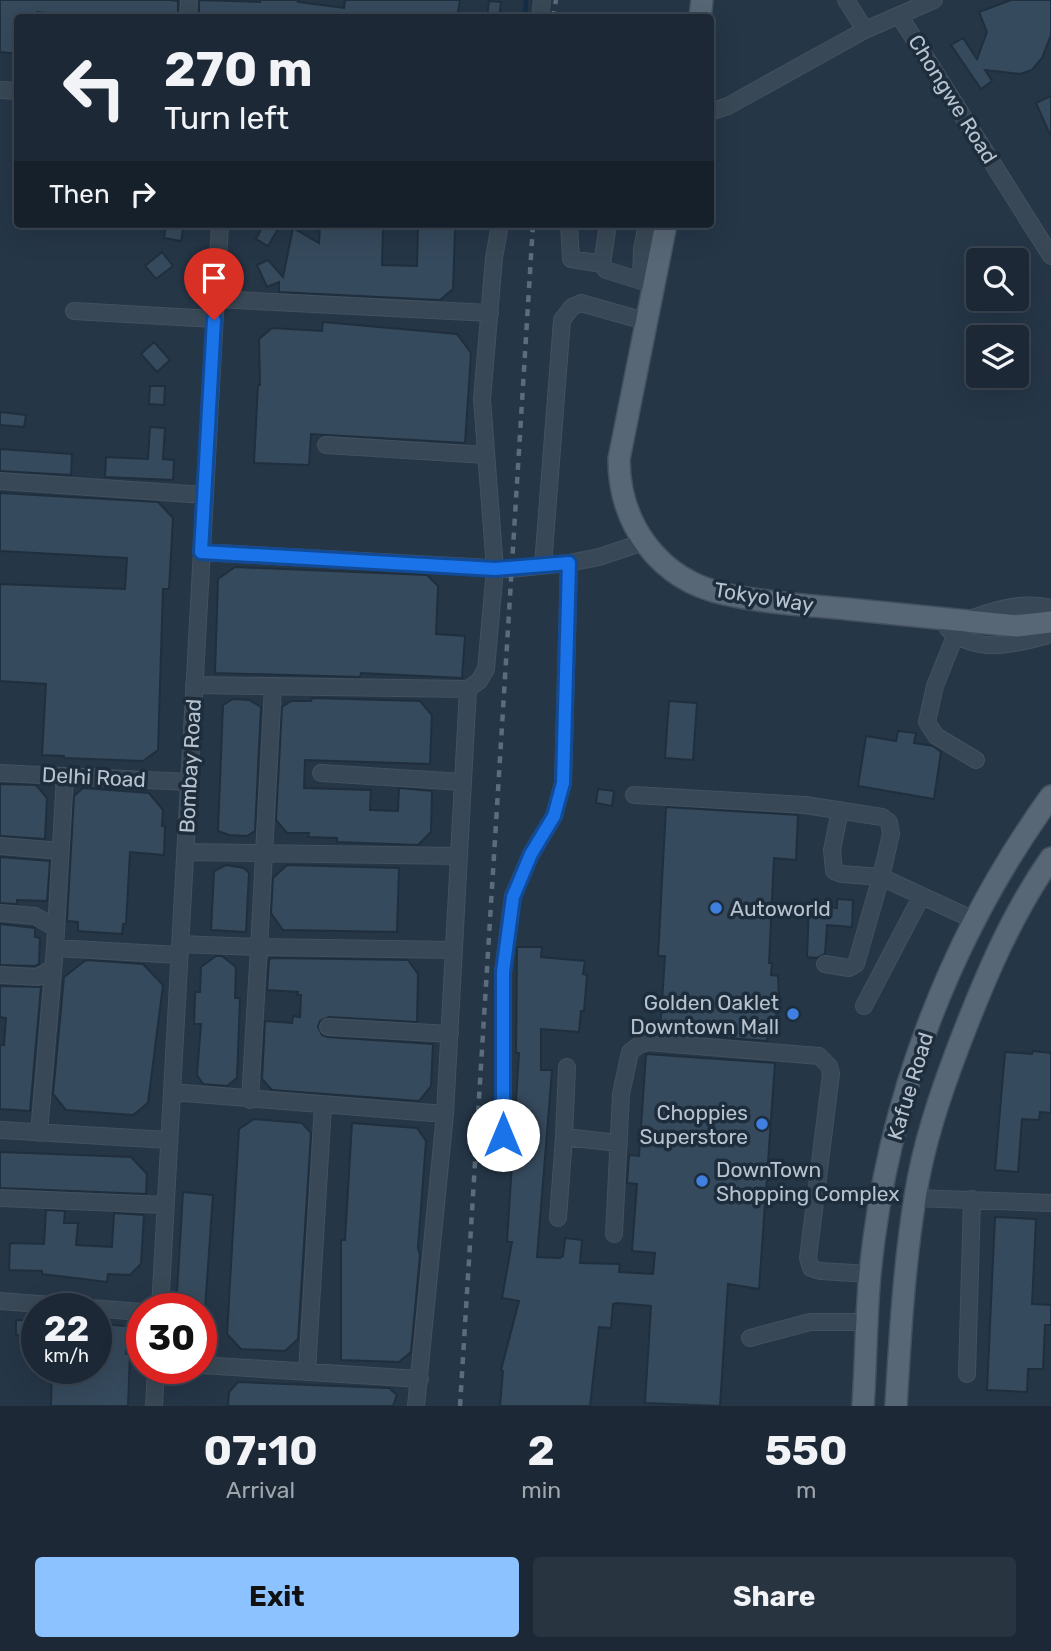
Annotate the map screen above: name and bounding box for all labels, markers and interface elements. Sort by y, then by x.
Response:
street label: Chongwe Road [903,30,1003,168]
text: 270 m [164,40,313,98]
icon: left [49,42,140,133]
text: Turn left [164,99,289,137]
icon: right [124,175,162,213]
text: Then [49,179,110,210]
pin [184,248,244,320]
map controls [966,248,1029,388]
button: search [966,248,1029,311]
icon: arrive [195,259,233,297]
button: layers [966,325,1029,388]
street label: Tokyo Way [712,577,816,617]
street label: Bombay Road [174,698,206,834]
street label: Delhi Road [41,762,147,792]
place label: Autoworld [730,896,831,921]
marker: Autoworld [708,900,724,916]
place label: Golden Oaklet Downtown Mall [630,990,779,1039]
marker: Golden Oaklet Downtown Mall [785,1006,801,1022]
street label: Kafue Road [882,1029,938,1143]
position arrow [466,1098,540,1172]
place label: Choppies Superstore [640,1100,748,1149]
marker: Choppies Superstore [754,1116,770,1132]
place label: DownTown Shopping Complex [716,1157,900,1206]
marker: DownTown Shopping Complex [694,1173,710,1189]
speed limit sign: 30 [126,1293,217,1384]
text: 22 [44,1308,89,1350]
text: km/h [44,1345,89,1367]
text: 07:10 [203,1426,318,1476]
text: 2 [528,1426,555,1476]
text: 550 [765,1426,848,1476]
text: Arrival [226,1476,295,1504]
text: min [521,1476,561,1504]
text: m [796,1476,816,1504]
button: Exit [35,1557,519,1637]
button: Share [533,1557,1016,1637]

